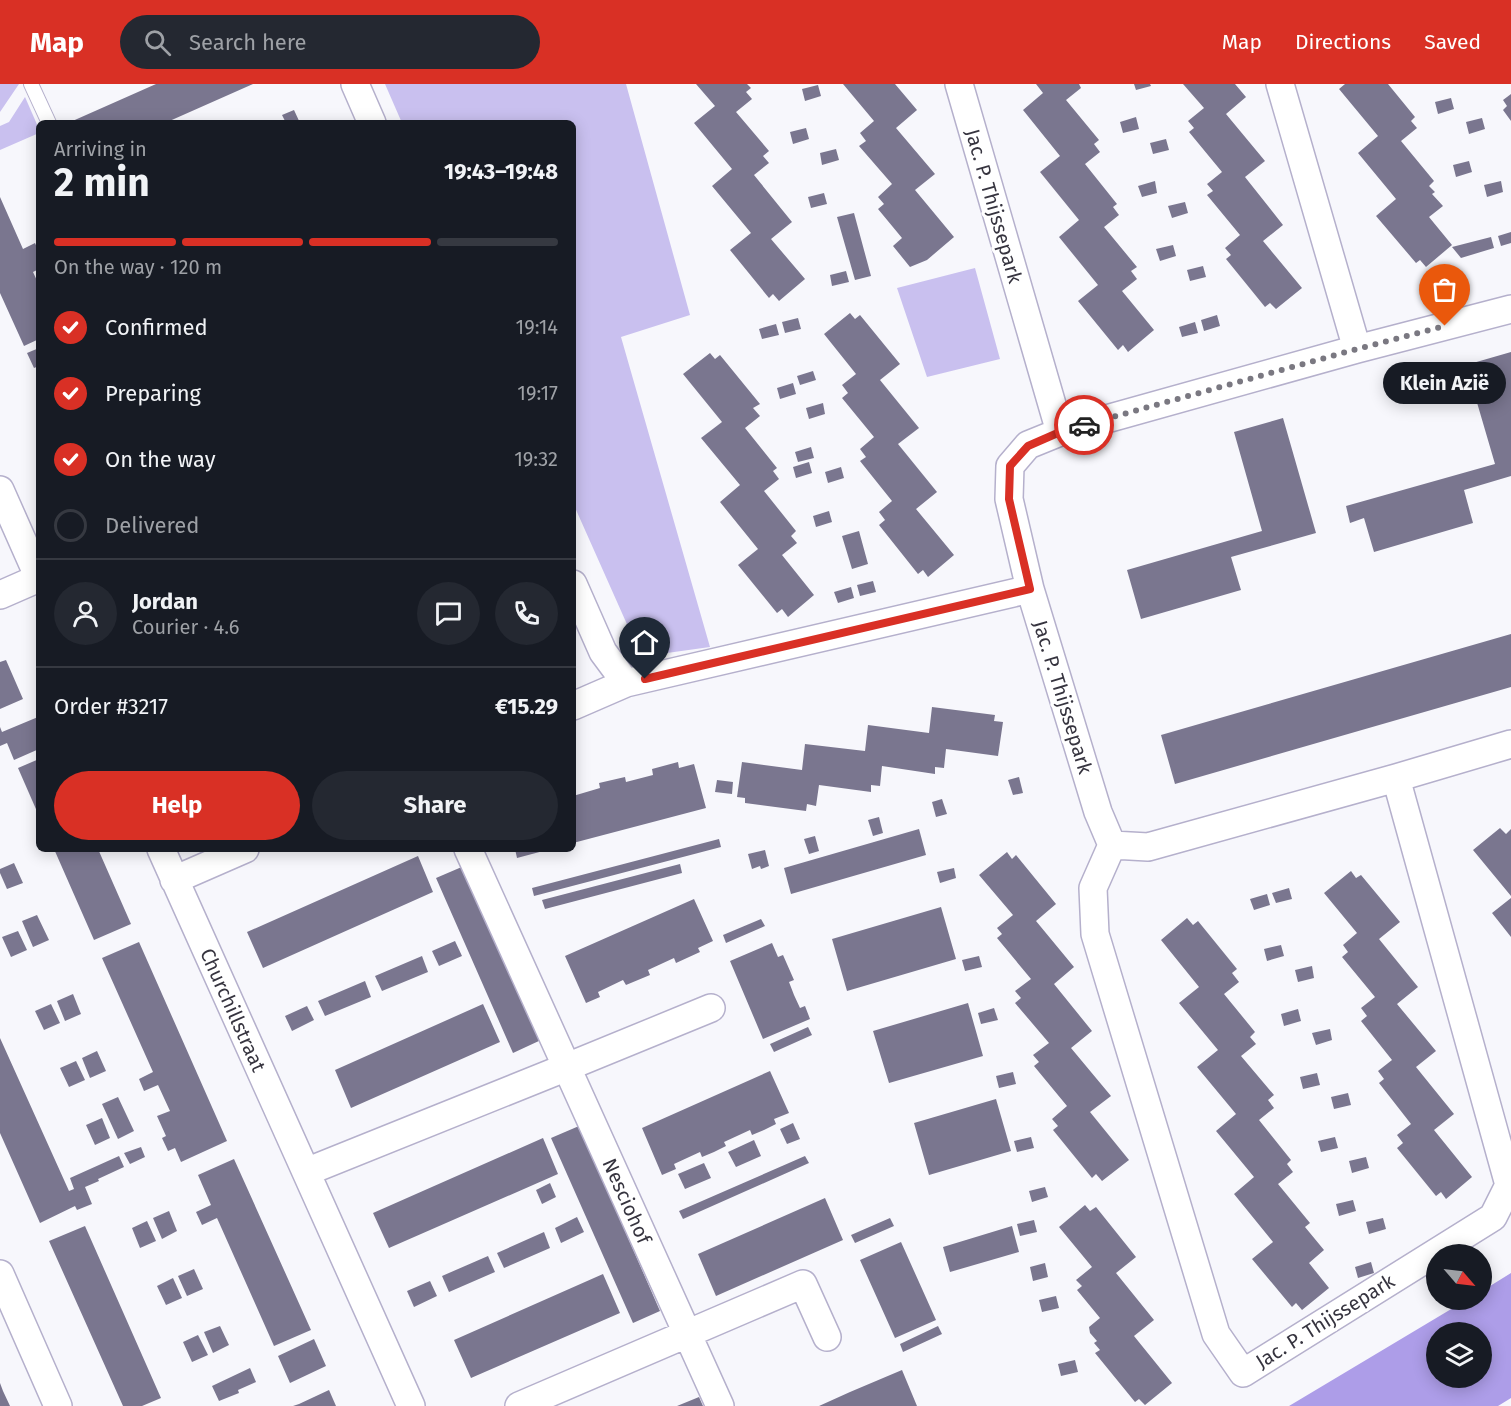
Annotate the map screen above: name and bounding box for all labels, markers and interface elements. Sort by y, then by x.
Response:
search box [120,15,540,69]
text: Map [30,26,84,59]
icon: search [141,26,174,59]
text: Search here [189,29,307,56]
text: Map [1222,29,1262,55]
text: Directions [1295,29,1391,55]
text: Saved [1424,29,1481,55]
street label: Jac. P. Thijssepark [961,126,1028,287]
text: Arriving in [54,137,147,161]
text: 19:43–19:48 [444,158,558,185]
text: 2 min [54,160,150,206]
text: On the way · 120 m [54,255,222,279]
pin [1419,264,1470,326]
icon: bag [1428,273,1461,306]
icon: check [54,311,87,344]
text: Confirmed [105,314,208,341]
text: 19:14 [516,315,558,339]
callout: Klein Azië [1384,362,1506,404]
text: Klein Azië [1400,371,1489,395]
icon: check [54,377,87,410]
text: Preparing [105,380,201,407]
text: 19:17 [517,381,558,405]
courier [1054,395,1114,455]
icon: car [1068,409,1101,442]
icon: check [54,443,87,476]
text: On the way [105,446,216,473]
text: 19:32 [514,447,558,471]
text: Delivered [105,512,200,539]
button: person [54,582,117,645]
button: chat [417,582,480,645]
button: phone [495,582,558,645]
text: Jordan [132,588,198,615]
text: Courier · 4.6 [132,615,239,639]
pin [619,617,670,679]
street label: Jac. P. Thijssepark [1028,617,1098,777]
icon: home [628,626,661,659]
text: Order #3217 [54,693,168,720]
text: €15.29 [495,693,558,720]
button: Help [54,771,300,840]
button: Share [312,771,558,840]
street label: Churchillstraat [195,945,271,1076]
street label: Nesciohof [598,1155,657,1249]
north arrow [1426,1244,1492,1310]
map controls [1426,1244,1492,1388]
street label: Jac. P. Thijssepark [1251,1268,1400,1373]
button: layers [1426,1322,1492,1388]

